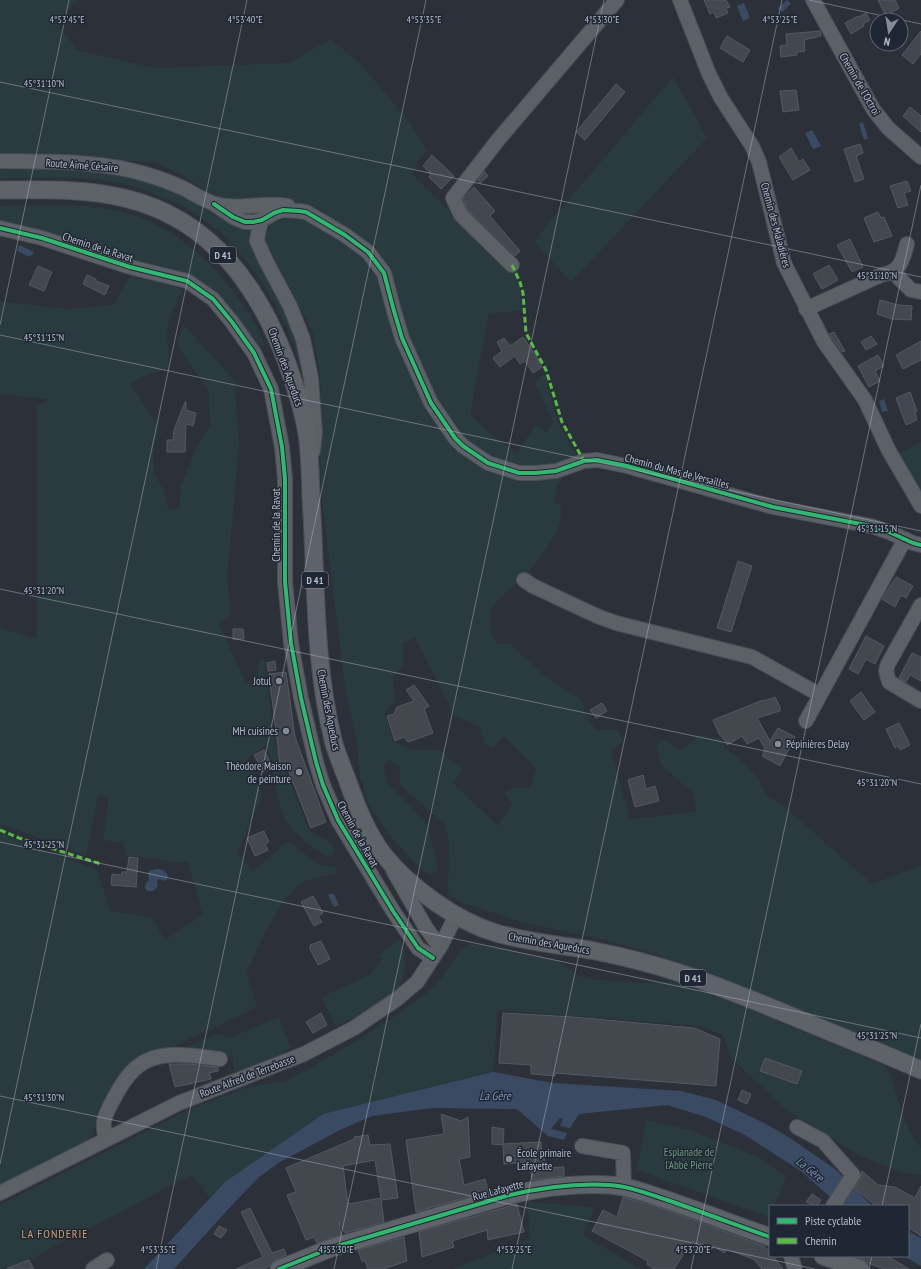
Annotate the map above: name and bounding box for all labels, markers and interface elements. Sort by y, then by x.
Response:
north arrow [869,12,909,52]
text: 4°53'45"E [50,13,84,26]
text: 4°53'40"E [228,13,262,26]
text: 4°53'35"E [407,13,441,26]
text: 4°53'30"E [585,13,619,26]
text: 4°53'25"E [763,13,797,26]
text: N [883,34,891,49]
street label: Chemin de l'Octroi [836,50,884,118]
text: 45°31'10"N [24,77,64,90]
street label: Route Aimé Césaire [45,155,119,175]
street label: Chemin des Maladières [758,181,794,269]
street label: Chemin de la Ravat [61,229,135,265]
road number: D 41 [210,247,236,263]
text: 45°31'10"N [857,269,897,282]
street label: Chemin des Aqueducs [265,326,307,408]
text: 45°31'15"N [24,331,64,344]
street label: Chemin du Mas de Versailles [623,450,731,492]
street label: Chemin de la Ravat [269,488,283,562]
text: 45°31'15"N [857,522,897,535]
road number: D 41 [302,572,328,588]
text: 45°31'20"N [24,584,64,597]
street label: Chemin des Aqueducs [314,668,344,752]
place label: Jotul [252,674,271,688]
marker: Jotul [274,676,284,686]
place label: MH cuisines [232,724,278,738]
marker: MH cuisines [281,726,291,736]
place label: Pépinières Delay [786,737,850,751]
marker: Pépinières Delay [773,739,783,749]
place label: Théodore Maison de peinture [226,759,291,786]
marker: Théodore Maison de peinture [294,767,304,777]
text: 45°31'20"N [857,776,897,789]
street label: Chemin de la Ravat [334,798,382,870]
text: 45°31'25"N [24,838,64,851]
street label: Chemin des Aqueducs [507,929,591,957]
road number: D 41 [680,970,706,986]
text: 45°31'25"N [857,1029,897,1042]
street label: Route Alfred de Terrebasse [198,1051,297,1101]
water label: La Gère [479,1088,512,1103]
text: 45°31'30"N [24,1091,64,1104]
park label: Esplanade de l'Abbé Pierre [664,1145,715,1172]
place label: École primaire Lafayette [517,1146,572,1173]
water label: La Gère [793,1153,828,1185]
marker: École primaire Lafayette [504,1154,514,1164]
street label: Rue Lafayette [471,1176,525,1204]
legend [769,1205,909,1257]
text: Piste cyclable [805,1213,861,1228]
district label: LA FONDERIE [21,1226,89,1241]
text: Chemin [805,1233,836,1248]
text: 4°53'35"E [141,1243,175,1256]
text: 4°53'30"E [319,1243,353,1256]
text: 4°53'25"E [497,1243,531,1256]
text: 4°53'20"E [676,1243,710,1256]

